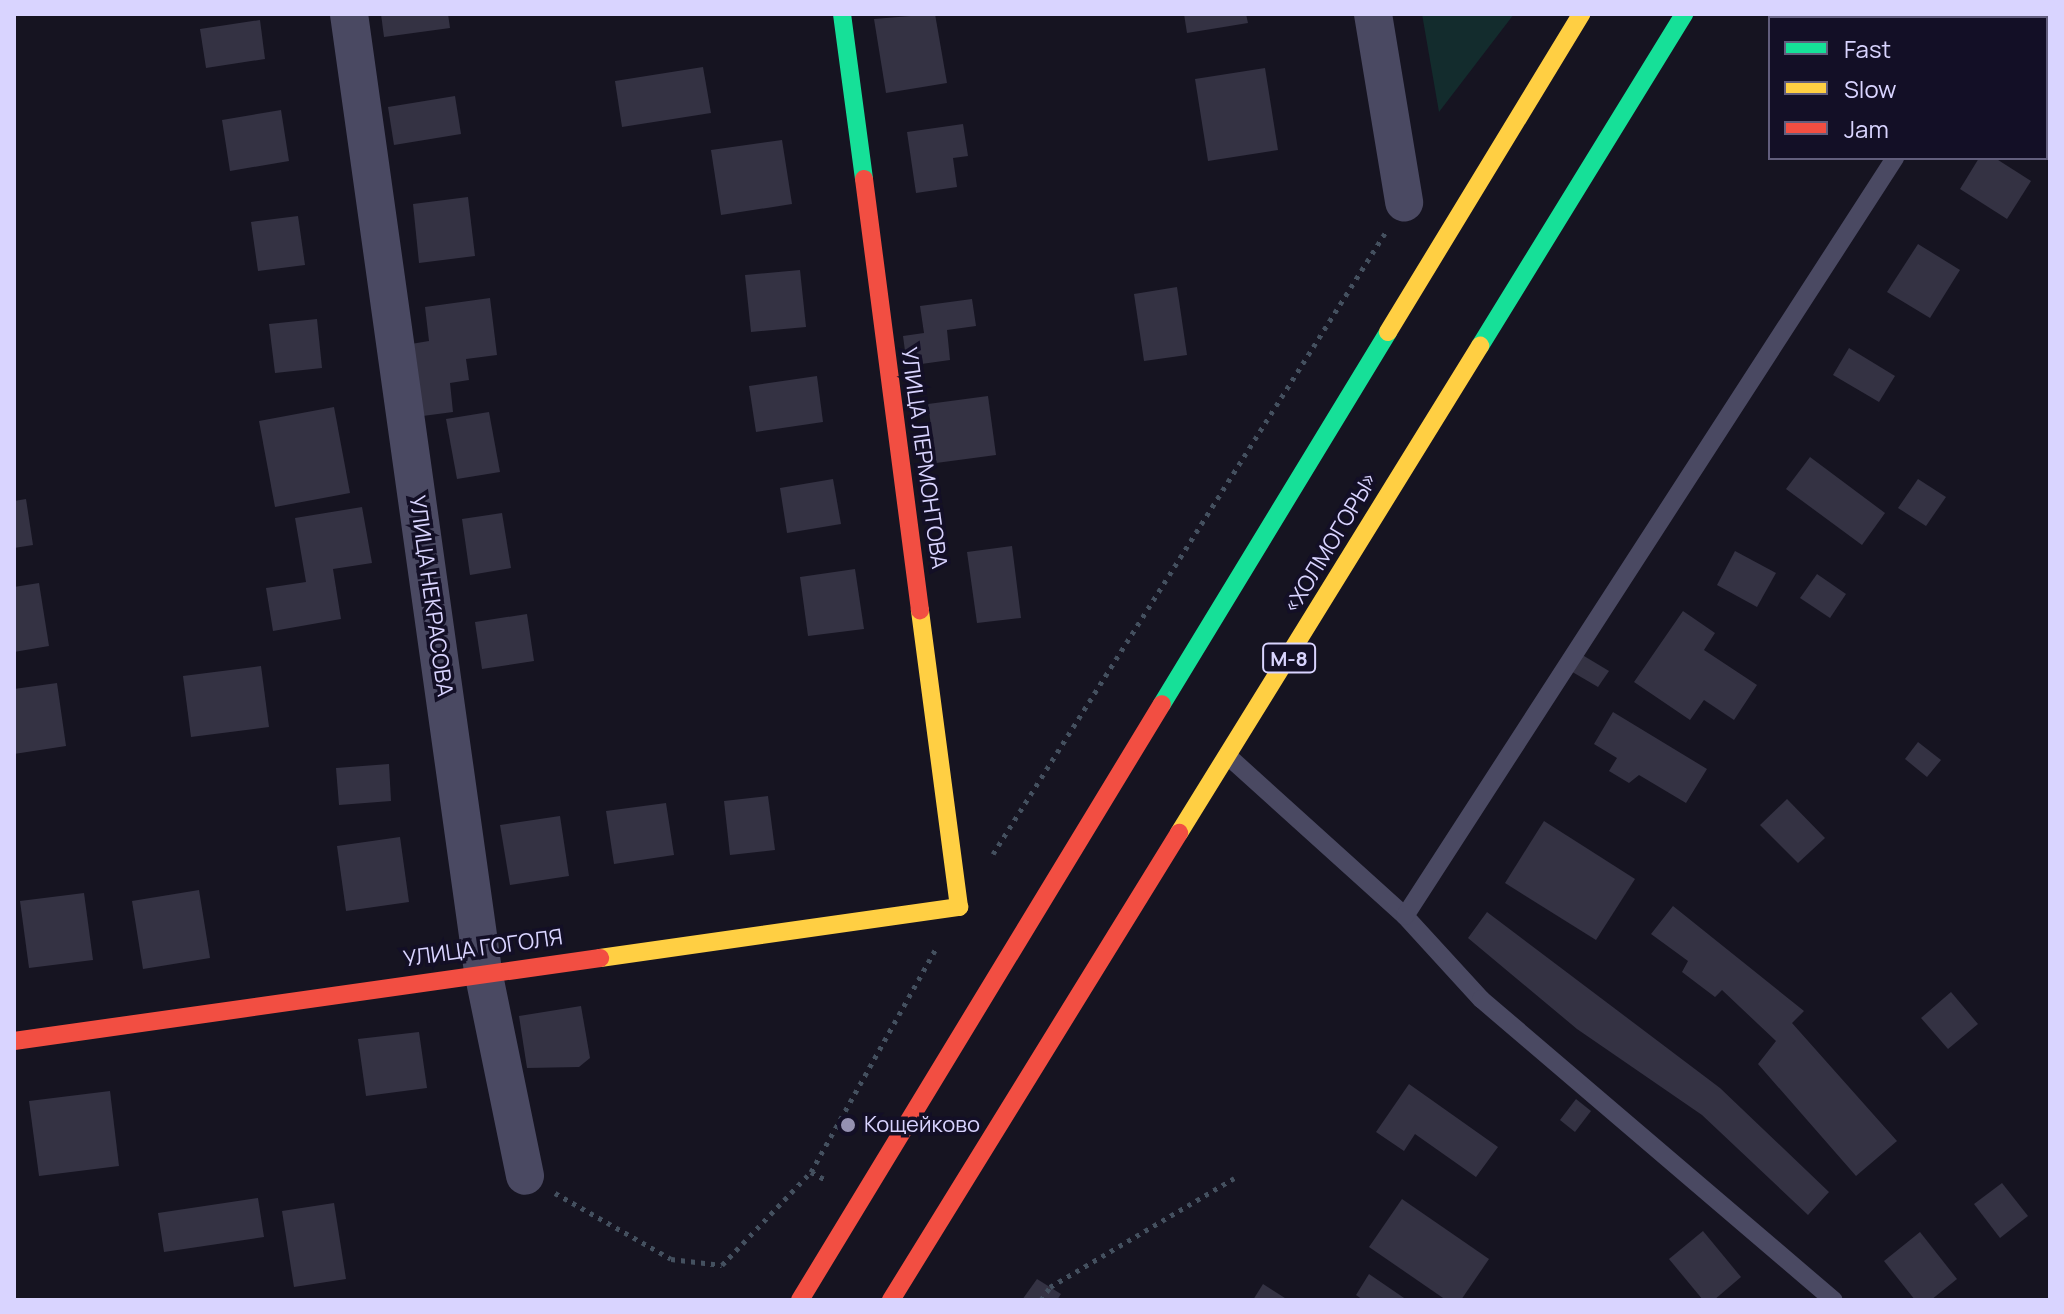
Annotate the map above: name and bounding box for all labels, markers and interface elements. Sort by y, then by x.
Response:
legend [1768,16,2048,160]
text: Fast [1844,32,1891,65]
text: Slow [1844,72,1897,105]
text: Jam [1844,112,1889,145]
street label: УЛИЦА ЛЕРМОНТОВА [895,345,953,571]
street label: «ХОЛМОГОРЫ» [1279,468,1383,618]
street label: УЛИЦА НЕКРАСОВА [404,494,458,698]
road number: М-8 [1261,642,1317,674]
street label: УЛИЦА ГОГОЛЯ [402,924,564,972]
place label: Кощейково [864,1112,980,1138]
marker: Кощейково [839,1116,857,1134]

